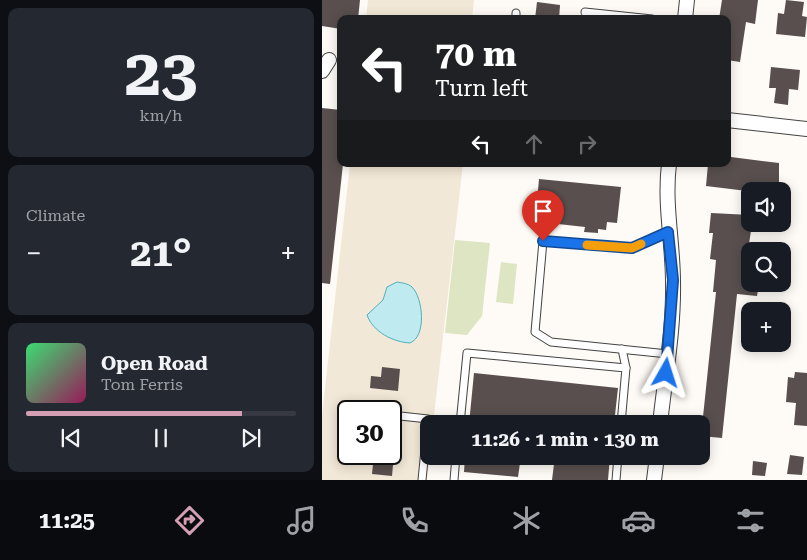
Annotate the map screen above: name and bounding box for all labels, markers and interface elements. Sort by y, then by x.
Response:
text: 70 m [435,34,517,75]
text: 23 [125,35,197,111]
icon: left [352,35,417,100]
text: Turn left [435,76,528,101]
text: km/h [140,106,182,125]
icon: left [467,130,495,158]
icon: ahead [520,130,548,158]
icon: right [573,130,601,158]
map controls [741,182,791,352]
button: sound [741,182,791,232]
pin [522,190,564,241]
icon: arrive [529,197,557,225]
text: Climate [26,206,85,225]
text: 21° [130,231,192,275]
text: − [26,237,42,270]
text: + [280,237,296,270]
button: search [741,242,791,292]
button: + [741,302,791,352]
position arrow [639,346,691,398]
text: Open Road [101,352,208,375]
text: Tom Ferris [101,375,183,394]
speed limit sign: 30 [337,400,402,465]
icon: previous [57,424,85,452]
icon: pause [147,424,175,452]
icon: next [237,424,265,452]
text: 11:26 · 1 min · 130 m [471,428,659,451]
icon: directions [172,503,207,538]
icon: music [284,503,319,538]
icon: phone [397,503,432,538]
icon: climate [509,503,544,538]
icon: car [621,503,656,538]
icon: filters [733,503,768,538]
text: 11:25 [39,508,95,533]

